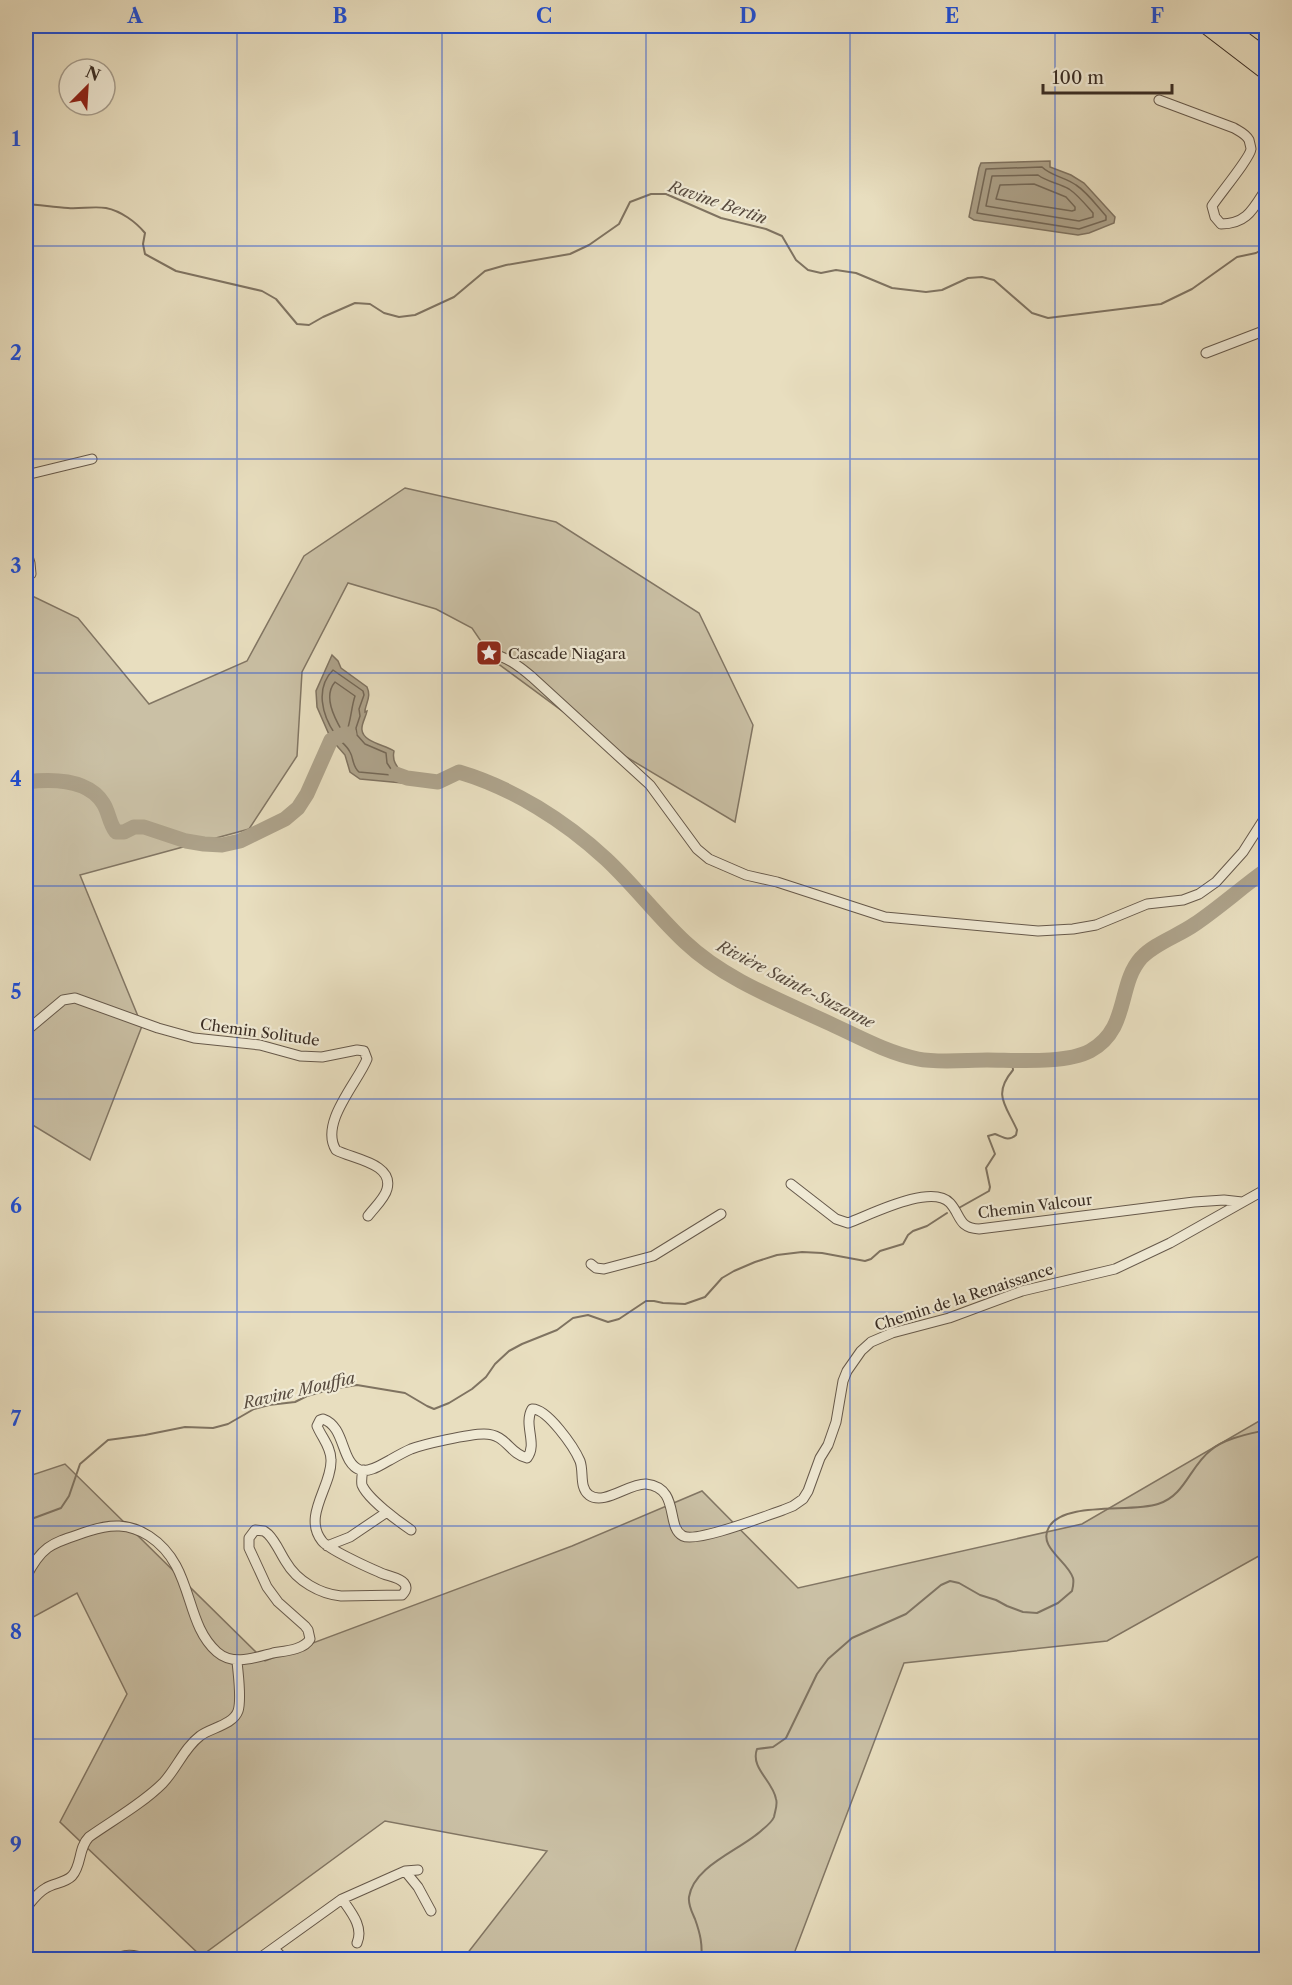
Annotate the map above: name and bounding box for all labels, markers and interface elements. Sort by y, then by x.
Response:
text: A [126,4,143,28]
text: B [333,4,348,28]
text: C [536,4,552,28]
text: D [739,4,757,28]
text: E [945,4,959,28]
text: F [1150,4,1164,28]
north arrow [57,57,117,117]
scale bar [1043,57,1172,95]
text: N [83,61,104,85]
text: 100 m [1052,67,1104,89]
text: 1 [12,127,21,151]
water label: Ravine Bertin [664,175,770,228]
text: 2 [10,341,22,365]
text: 3 [10,554,22,578]
place icon: Cascade Niagara [474,638,504,668]
place label: Cascade Niagara [508,644,626,663]
text: 4 [10,767,22,791]
water label: Rivière Sainte-Suzanne [712,935,879,1033]
text: 5 [10,980,22,1004]
street label: Chemin Solitude [199,1014,321,1050]
street label: Chemin Valcour [977,1189,1094,1222]
text: 6 [10,1194,22,1218]
street label: Chemin de la Renaissance [872,1259,1056,1335]
water label: Ravine Mouffia [239,1367,357,1413]
text: 7 [11,1407,22,1431]
text: 8 [10,1620,22,1644]
text: 9 [10,1833,22,1857]

